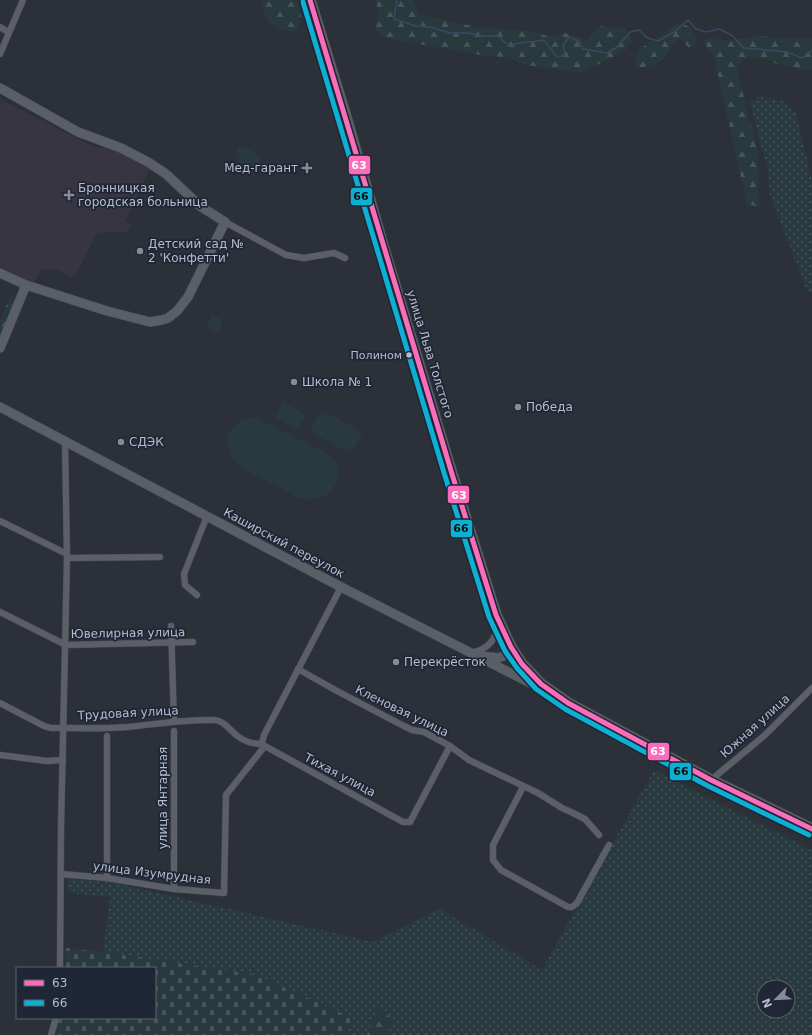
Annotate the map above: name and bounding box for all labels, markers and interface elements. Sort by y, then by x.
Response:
line badge: 63 [348,155,371,175]
text: 63 [351,159,367,172]
place label: Мед-гарант [224,161,298,175]
marker: Мед-гарант [301,162,313,174]
place label: Бронницкая городская больница [78,181,208,209]
line badge: 66 [350,187,373,206]
marker: Бронницкая городская больница [63,189,75,201]
text: 66 [353,190,369,203]
place label: Детский сад № 2 'Конфетти' [148,237,244,265]
marker: Детский сад № 2 'Конфетти' [135,246,145,256]
street label: улица Льва Толстого [404,288,456,420]
place label: Полином [351,349,402,362]
marker: Полином [404,350,414,360]
place label: Школа № 1 [302,375,372,389]
marker: Школа № 1 [289,377,299,387]
place label: Победа [526,400,573,414]
marker: Победа [513,402,523,412]
place label: СДЭК [129,435,164,449]
marker: СДЭК [116,437,126,447]
line badge: 63 [447,485,470,504]
text: 63 [451,489,467,502]
street label: Каширский переулок [221,505,347,581]
line badge: 66 [450,519,473,538]
text: 66 [453,522,469,535]
street label: Ювелирная улица [70,625,186,641]
place label: Перекрёсток [404,655,486,669]
marker: Перекрёсток [391,657,401,667]
street label: Кленовая улица [353,682,451,740]
street label: Южная улица [718,691,792,761]
street label: Трудовая улица [76,703,179,723]
line badge: 63 [647,742,670,761]
text: 63 [650,745,666,758]
street label: улица Янтарная [156,747,170,849]
street label: Тихая улица [301,750,378,800]
line badge: 66 [669,762,692,781]
text: 66 [673,765,689,778]
street label: улица Изумрудная [92,859,212,887]
legend [16,967,156,1019]
text: 63 [52,976,67,990]
north arrow [756,979,796,1019]
text: 66 [52,996,67,1010]
text: N [760,996,775,1010]

